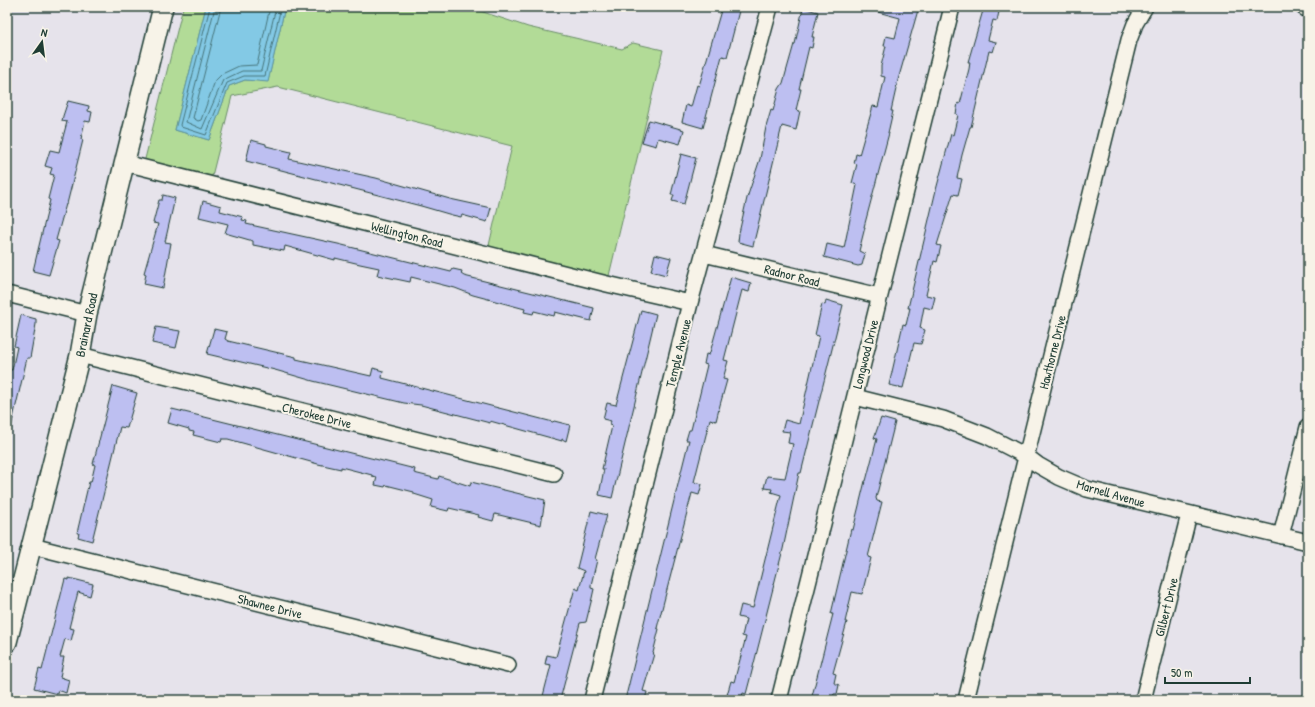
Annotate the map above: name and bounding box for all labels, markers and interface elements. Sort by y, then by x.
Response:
north arrow [22,22,62,62]
text: N [40,25,49,40]
street label: Wellington Road [369,216,445,252]
street label: Radnor Road [762,259,822,291]
street label: Brainard Road [70,291,102,359]
street label: Hawthorne Drive [1034,313,1070,391]
street label: Temple Avenue [661,317,695,389]
street label: Longwood Drive [848,317,882,391]
street label: Cherokee Drive [280,398,354,432]
street label: Marnell Avenue [1075,475,1147,511]
street label: Gilbert Drive [1150,576,1182,638]
street label: Shawnee Drive [236,589,304,623]
scale bar [1165,659,1250,685]
text: 50 m [1171,664,1192,681]

